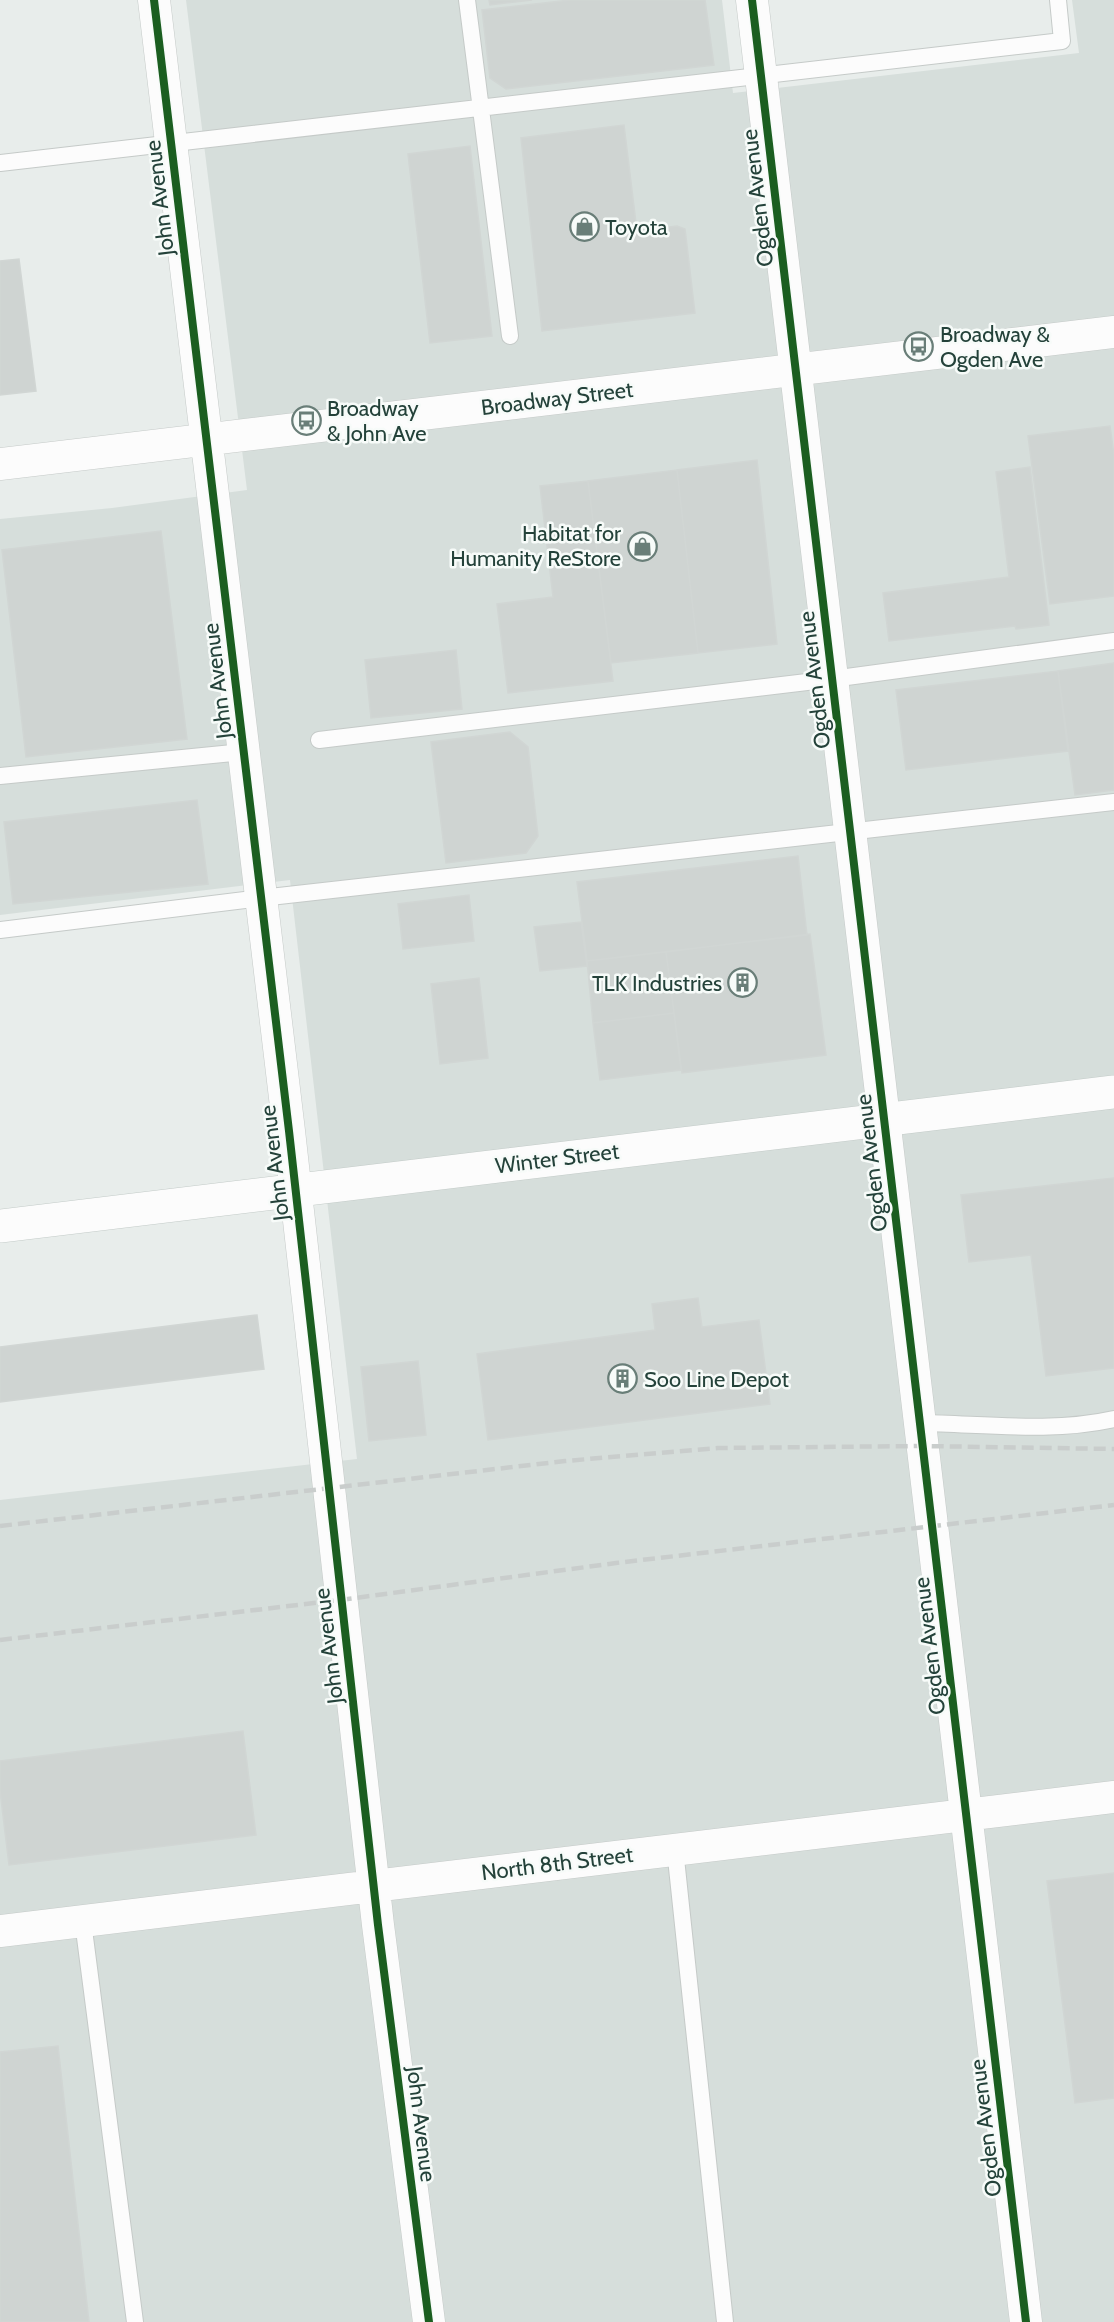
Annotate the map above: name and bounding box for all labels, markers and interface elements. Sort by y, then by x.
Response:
street label: Ogden Avenue [736,128,779,268]
street label: John Avenue [139,139,180,258]
shop icon: Toyota [568,211,600,243]
place label: Toyota [605,214,668,241]
place label: Broadway & Ogden Ave [940,321,1051,373]
bus stop icon: Broadway & Ogden Ave [903,331,935,363]
street label: Broadway Street [479,376,635,421]
place label: Broadway & John Ave [327,395,427,447]
bus stop icon: Broadway & John Ave [290,405,322,437]
place label: Habitat for Humanity ReStore [450,520,621,572]
shop icon: Habitat for Humanity ReStore [626,530,658,562]
street label: Ogden Avenue [793,610,836,750]
street label: John Avenue [197,622,238,741]
building icon: TLK Industries [727,967,759,999]
place label: TLK Industries [592,970,722,997]
street label: Ogden Avenue [850,1093,893,1233]
street label: John Avenue [254,1104,295,1223]
street label: Winter Street [494,1137,621,1179]
building icon: Soo Line Depot [607,1363,639,1395]
place label: Soo Line Depot [644,1366,790,1393]
street label: Ogden Avenue [908,1576,951,1716]
street label: John Avenue [308,1587,349,1706]
street label: North 8th Street [480,1841,635,1886]
street label: Ogden Avenue [964,2058,1007,2198]
street label: John Avenue [401,2064,442,2183]

